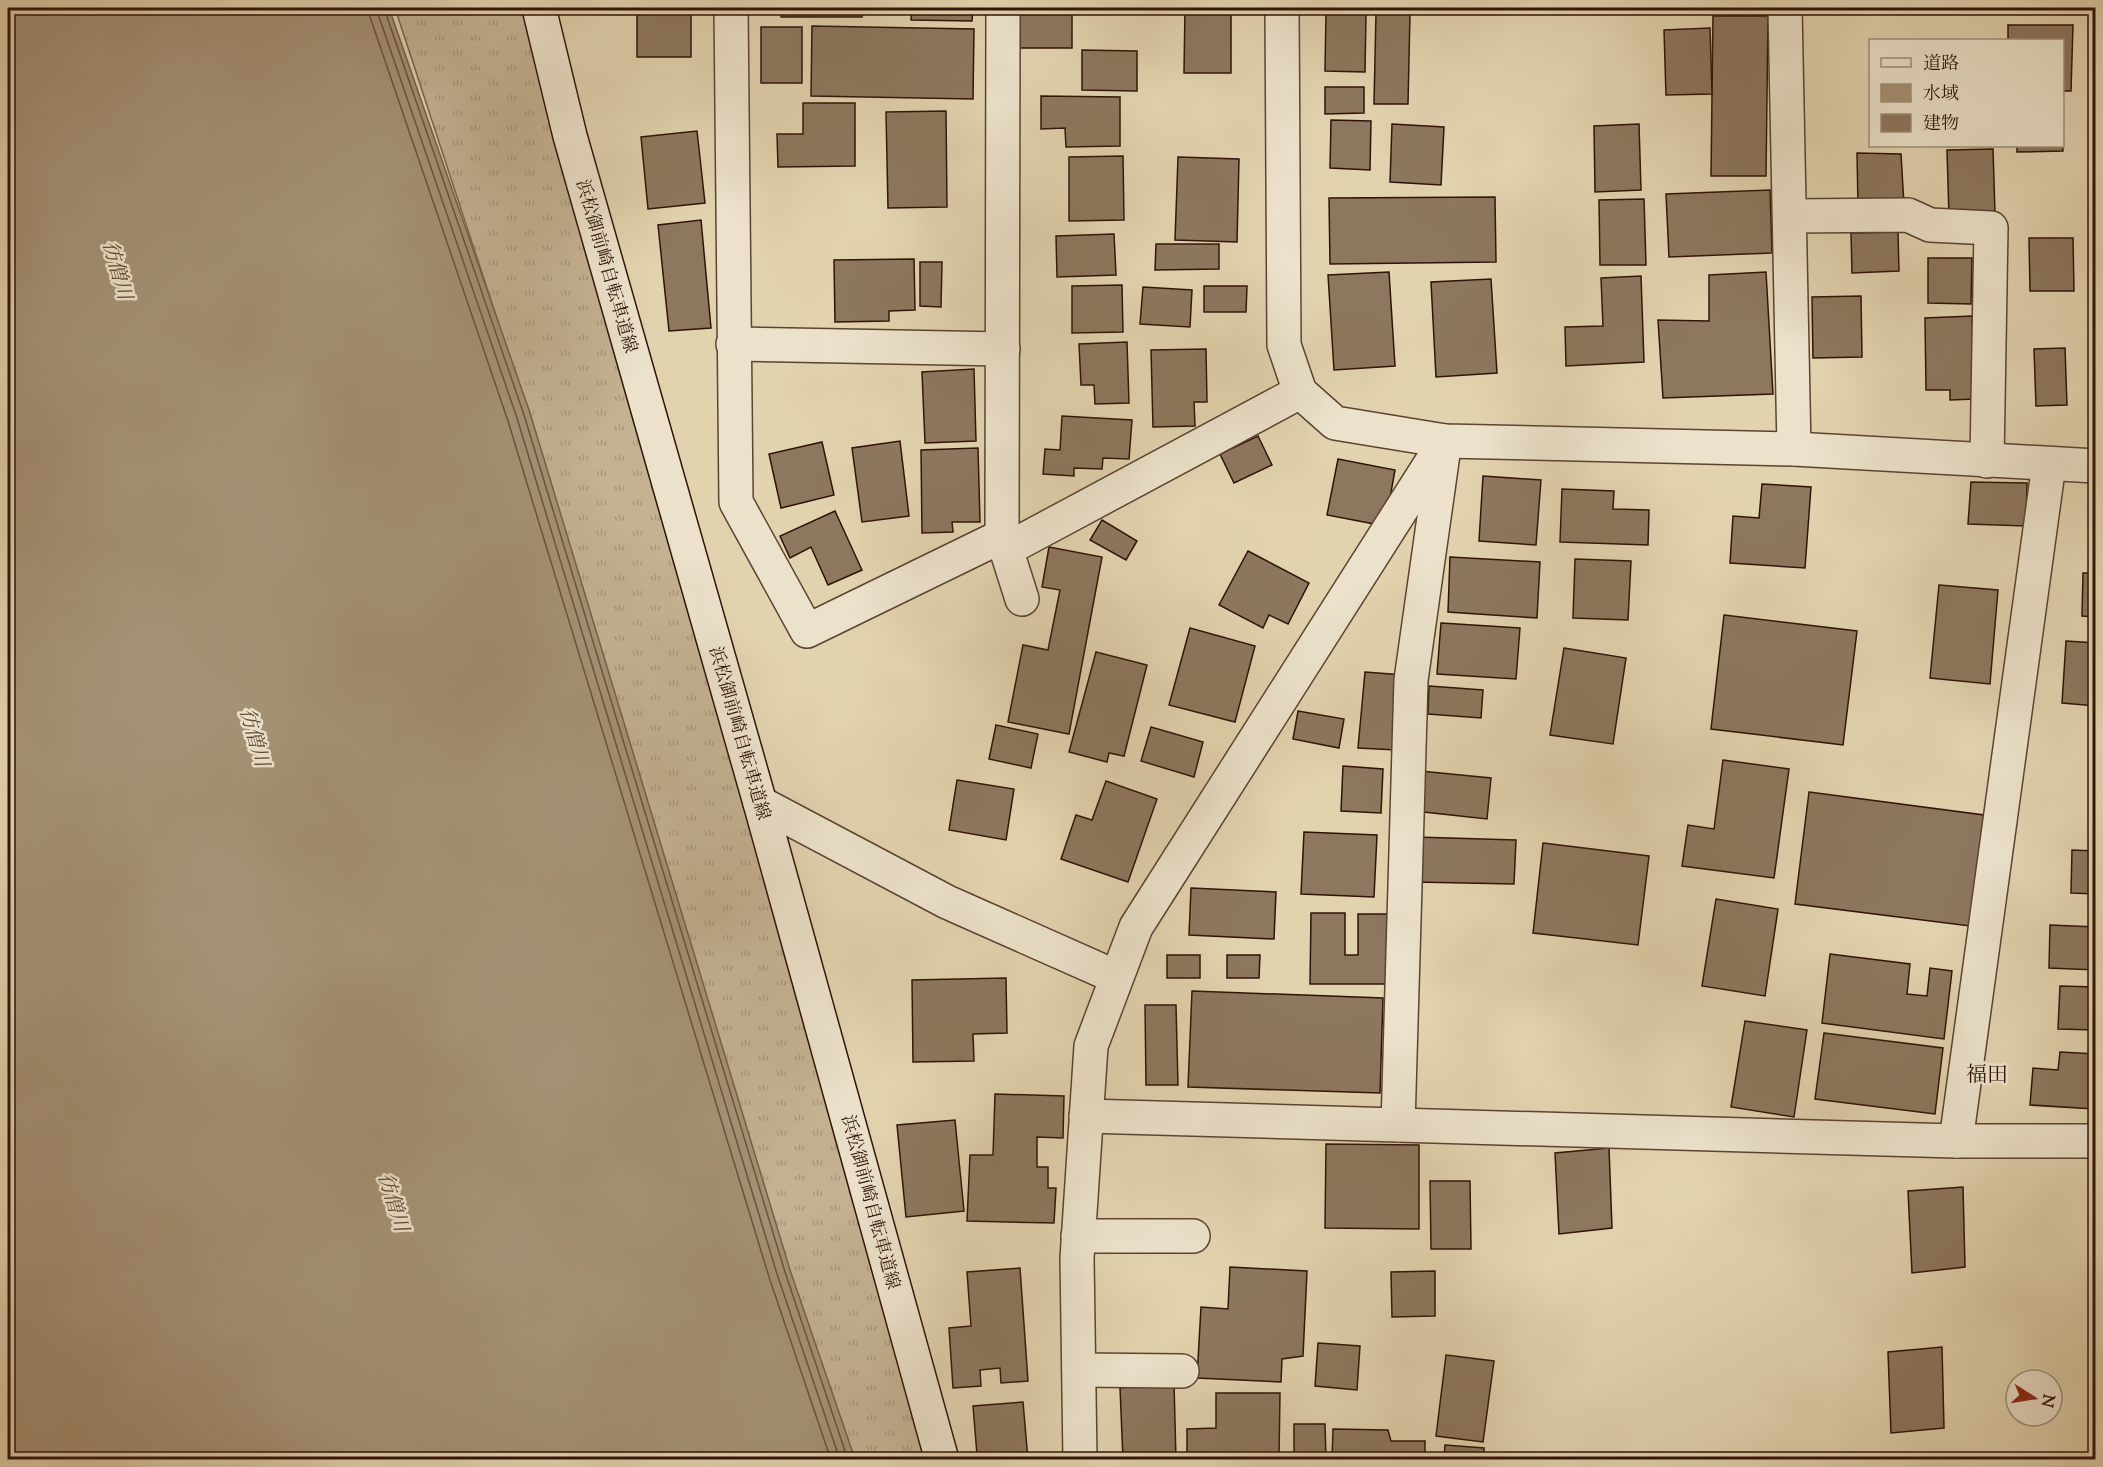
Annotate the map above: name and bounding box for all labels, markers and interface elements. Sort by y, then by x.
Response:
legend [1869,39,2064,147]
text: 道路 [1923,52,1959,78]
text: 水域 [1923,82,1959,108]
text: 建物 [1923,112,1959,138]
street label: 浜松御前崎自転車道線 [568,176,642,357]
water label: 彷僧川 [93,238,138,305]
street label: 浜松御前崎自転車道線 [701,643,775,824]
water label: 彷僧川 [230,705,275,772]
district label: 福田 [1966,1061,2008,1091]
street label: 浜松御前崎自転車道線 [833,1112,905,1293]
water label: 彷僧川 [369,1170,415,1238]
north arrow [2004,1368,2064,1428]
text: N [2034,1392,2059,1409]

